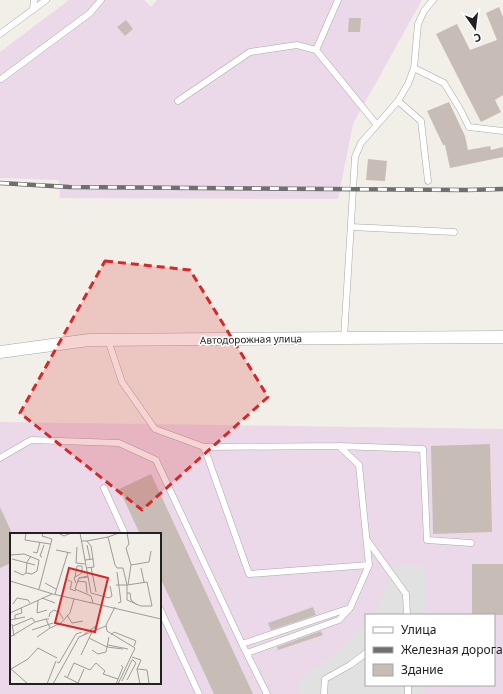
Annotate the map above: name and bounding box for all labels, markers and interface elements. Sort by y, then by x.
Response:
north arrow [455,8,495,48]
text: С [472,30,483,46]
street label: Автодорожная улица [200,331,302,347]
inset map [10,533,161,684]
legend [365,614,495,686]
text: Улица [401,621,436,638]
text: Железная дорога [401,641,503,658]
text: Здание [401,661,444,678]

